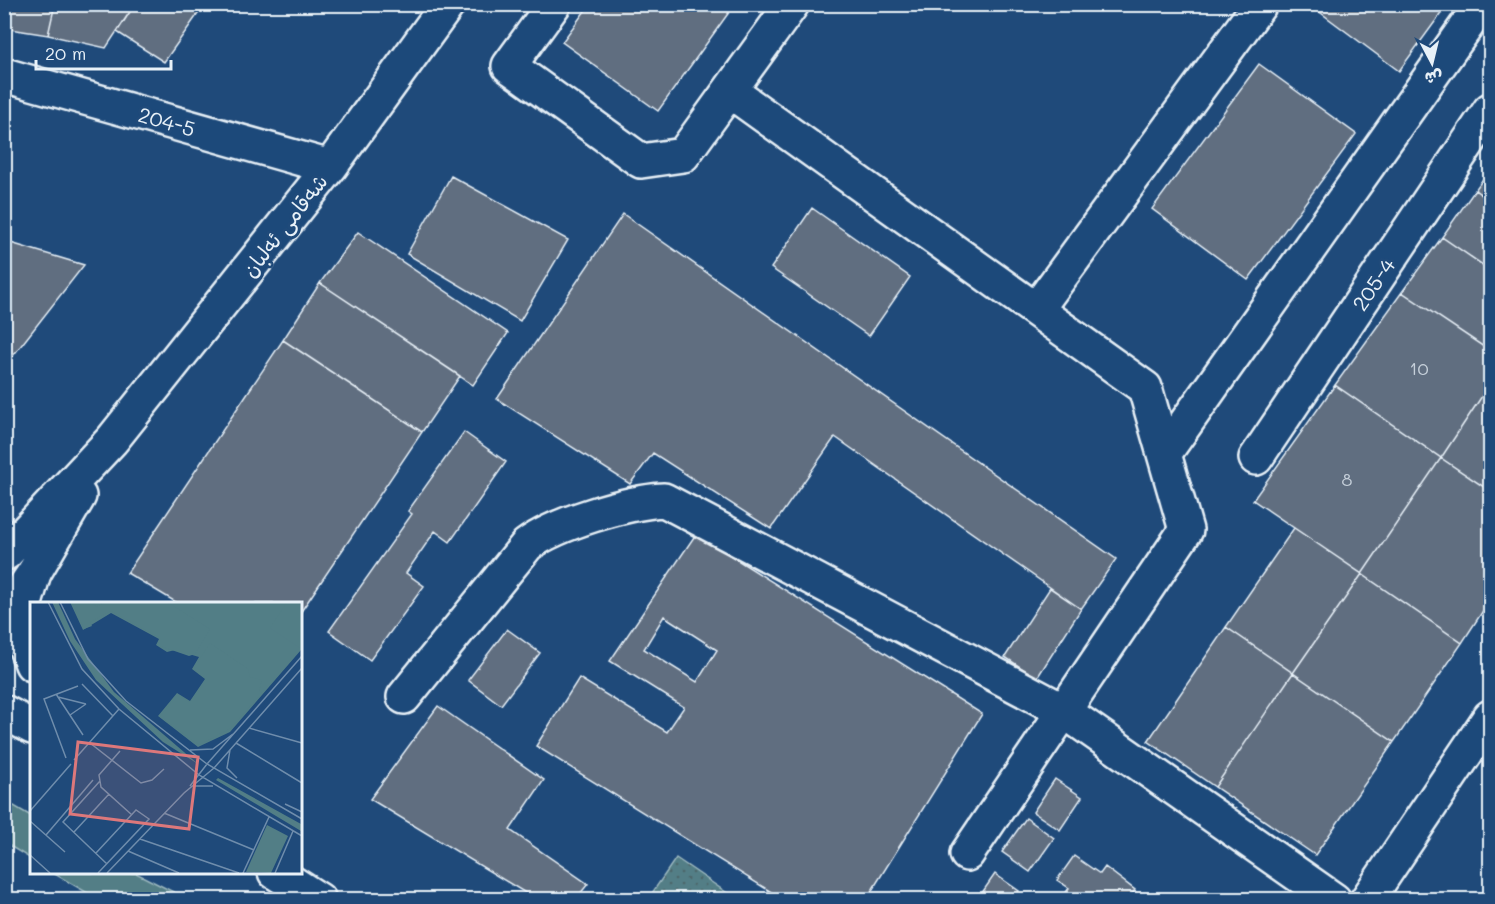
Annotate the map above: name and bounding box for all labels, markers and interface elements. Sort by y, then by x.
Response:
scale bar [36,33,171,71]
north arrow [1402,33,1462,93]
text: 20 m [45,41,86,65]
text: ش [1424,67,1444,90]
street label: 204-5 [135,100,199,142]
street label: شەقامی ئەلبان [235,168,334,283]
street label: 205-4 [1346,252,1401,316]
house number: 10 [1409,356,1429,380]
house number: 8 [1342,467,1353,491]
inset map [30,602,302,874]

